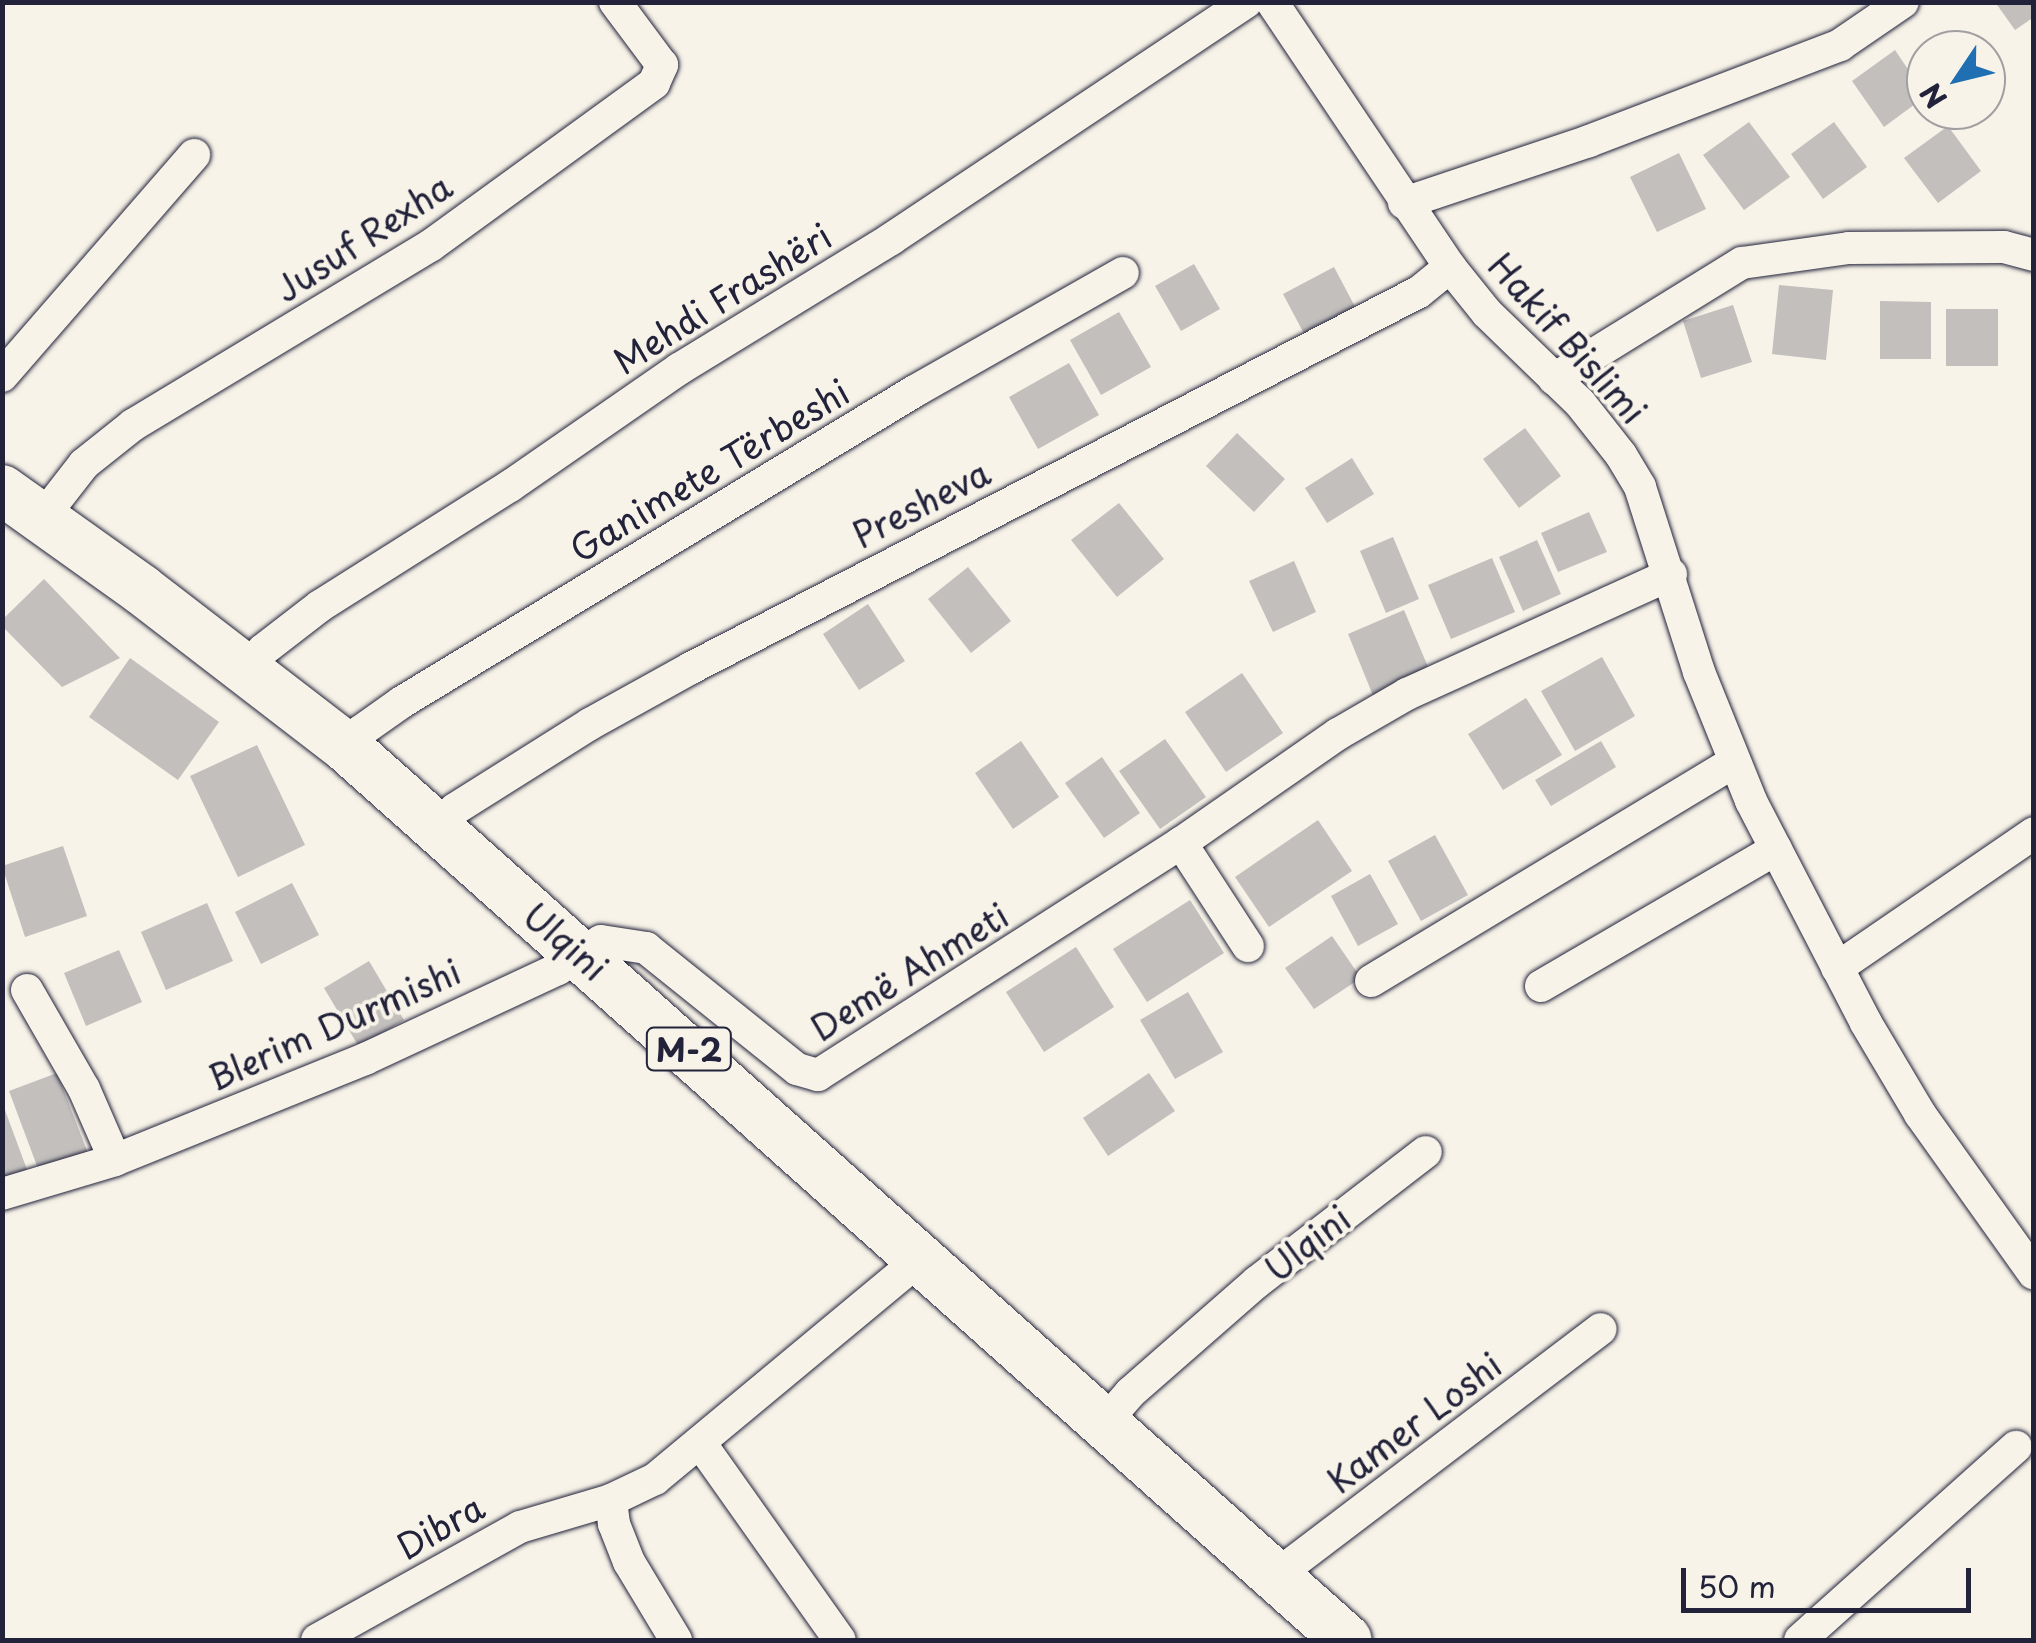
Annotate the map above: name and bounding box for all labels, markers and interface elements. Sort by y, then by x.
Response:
north arrow [1906,30,2006,130]
text: N [1909,75,1957,118]
street label: Jusuf Rexha [266,164,460,310]
street label: Mehdi Frashëri [606,214,838,382]
street label: Hakif Bislimi [1480,244,1656,432]
street label: Ganimete Tërbeshi [562,370,856,570]
street label: Presheva [845,451,997,555]
street label: Ulqini [516,893,616,989]
street label: Demë Ahmeti [801,893,1017,1049]
street label: Blerim Durmishi [201,950,467,1098]
road number: M-2 [644,1022,734,1076]
street label: Ulqini [1256,1197,1358,1289]
street label: Kamer Loshi [1320,1344,1508,1500]
street label: Dibra [389,1485,491,1567]
scale bar [1686,1548,1976,1610]
text: 50 m [1698,1563,1776,1608]

